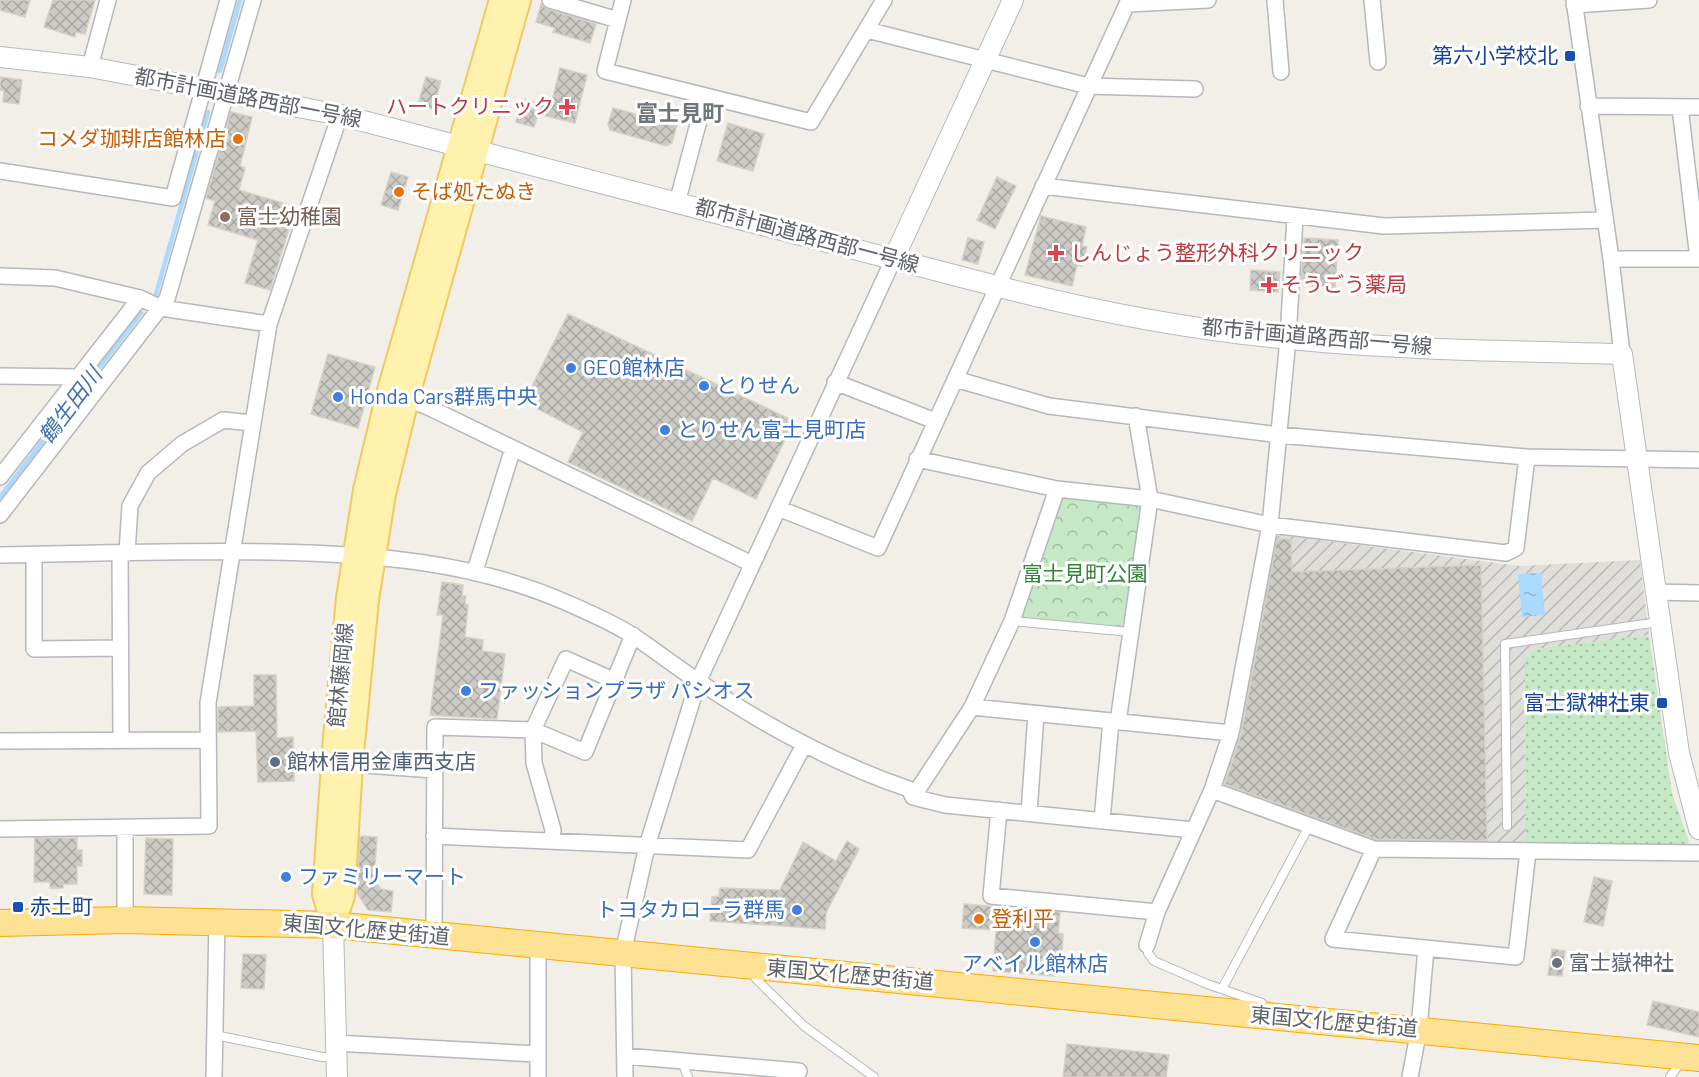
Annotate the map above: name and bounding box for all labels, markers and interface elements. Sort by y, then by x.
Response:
place label: 第六小学校北 [1432,42,1558,67]
marker: 第六小学校北 [1563,49,1577,63]
street label: 都市計画道路西部一号線 [133,62,364,131]
place label: ハートクリニック [386,93,554,118]
marker: ハートクリニック [558,98,576,116]
district label: 富士見町 [636,99,724,125]
place label: コメダ珈琲店館林店 [37,125,226,150]
marker: コメダ珈琲店館林店 [231,132,245,146]
place label: そば処たぬき [411,178,537,203]
marker: そば処たぬき [392,185,406,199]
street label: 都市計画道路西部一号線 [693,193,922,277]
place label: 富士幼稚園 [237,203,342,228]
marker: 富士幼稚園 [218,210,232,224]
place label: しんじょう整形外科クリニック [1070,239,1364,264]
marker: しんじょう整形外科クリニック [1047,244,1065,262]
place label: そうごう薬局 [1281,271,1407,296]
marker: そうごう薬局 [1262,278,1276,292]
street label: 都市計画道路西部一号線 [1201,313,1433,358]
place label: GEO館林店 [583,354,685,379]
water label: 鶴生田川 [32,360,107,447]
marker: GEO館林店 [564,361,578,375]
place label: とりせん [716,372,800,397]
marker: とりせん [697,379,711,393]
place label: Honda Cars群馬中央 [350,383,538,408]
marker: Honda Cars群馬中央 [331,390,345,404]
place label: とりせん富士見町店 [677,416,866,441]
marker: とりせん富士見町店 [658,423,672,437]
park label: 富士見町公園 [1022,560,1148,585]
street label: 館林藤岡線 [322,621,357,728]
place label: ファッションプラザ パシオス [478,677,755,702]
marker: ファッションプラザ パシオス [459,684,473,698]
place label: 富士獄神社東 [1524,689,1650,714]
marker: 富士獄神社東 [1655,696,1669,710]
place label: 館林信用金庫西支店 [287,748,476,773]
marker: 館林信用金庫西支店 [268,755,282,769]
place label: ファミリーマート [298,863,466,888]
marker: ファミリーマート [279,870,293,884]
place label: 赤土町 [30,893,93,918]
place label: トヨタカローラ群馬 [596,896,785,921]
marker: 赤土町 [11,900,25,914]
marker: トヨタカローラ群馬 [790,903,804,917]
place label: 登利平 [991,905,1054,930]
street label: 東国文化歴史街道 [281,909,451,948]
marker: 登利平 [972,912,986,926]
marker: アベイル館林店 [1028,935,1042,949]
place label: 富士嶽神社 [1569,949,1674,974]
place label: アベイル館林店 [962,950,1108,975]
street label: 東国文化歴史街道 [765,954,935,993]
marker: 富士嶽神社 [1550,956,1564,970]
street label: 東国文化歴史街道 [1249,1001,1419,1040]

